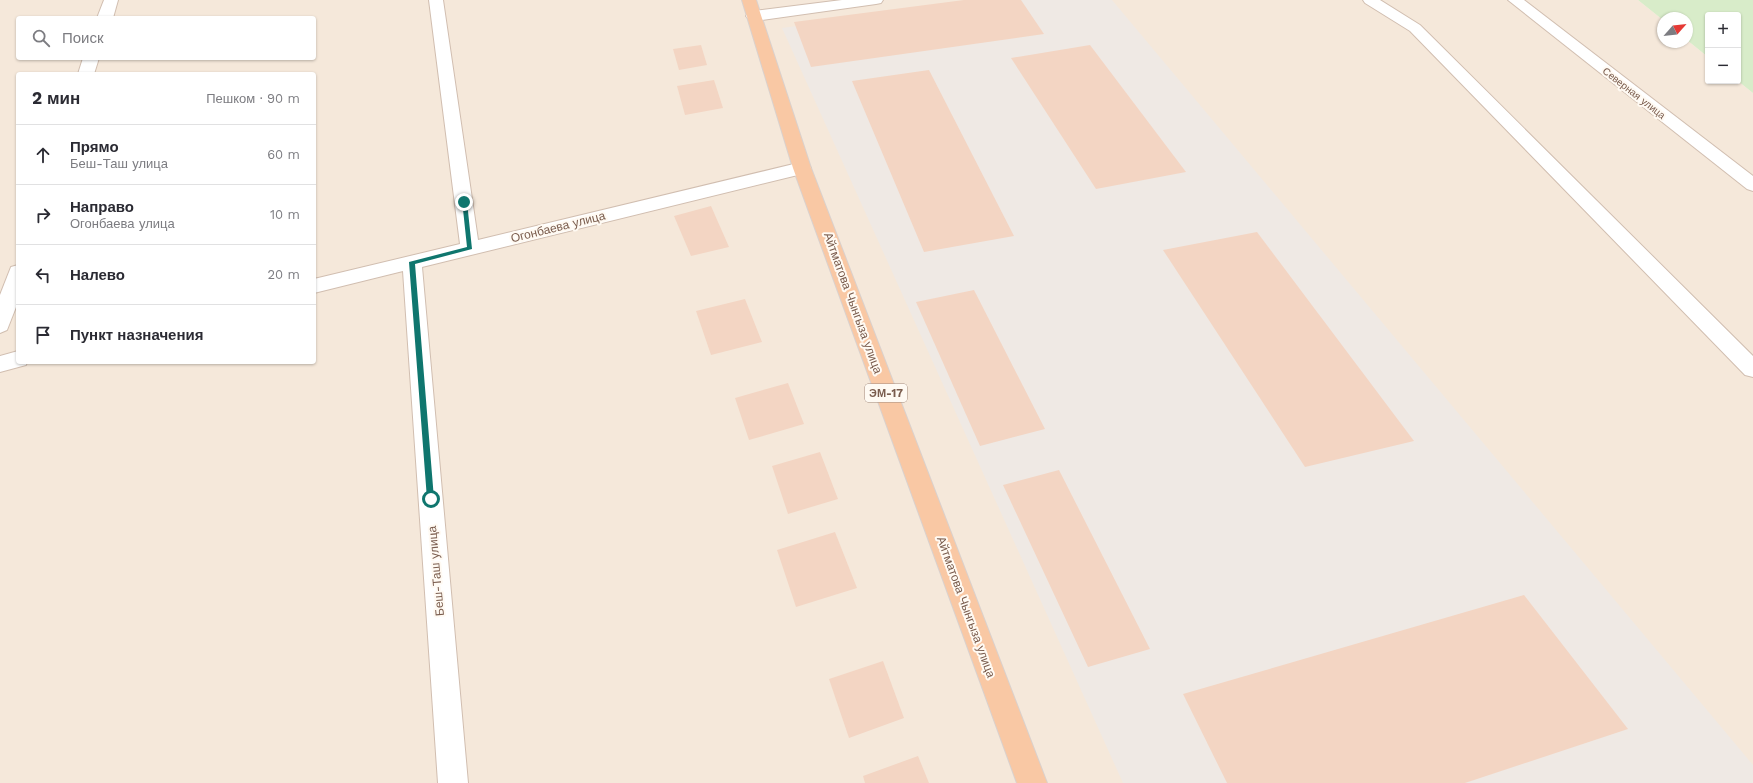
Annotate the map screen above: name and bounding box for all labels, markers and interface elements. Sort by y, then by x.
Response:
north arrow [1657,12,1693,48]
map controls [1705,12,1741,84]
button: + [1705,12,1741,48]
search box [16,16,316,60]
icon: search [30,27,52,49]
text: Поиск [62,29,104,47]
button: − [1705,48,1741,84]
street label: Северная улица [1600,65,1668,121]
text: 2 мин [32,88,80,108]
text: Пешком · 90 m [206,91,300,106]
text: Прямо [70,138,119,156]
icon: ahead [32,144,54,166]
text: 60 m [267,147,300,162]
text: Беш-Таш улица [70,156,168,171]
route end [455,193,473,211]
text: Направо [70,198,134,216]
icon: right [32,204,54,226]
text: 10 m [270,207,300,222]
street label: Огонбаева улица [509,208,607,245]
text: Огонбаева улица [70,216,175,231]
street label: Айтматова Чынгыза улица [821,230,885,376]
icon: left [32,264,54,286]
text: Налево [70,266,125,284]
text: 20 m [268,267,300,282]
icon: arrive [32,324,54,346]
text: Пункт назначения [70,326,203,344]
road number: ЭМ-17 [865,384,907,402]
route start [422,490,440,508]
street label: Беш-Таш улица [425,525,447,617]
street label: Айтматова Чынгыза улица [934,534,998,680]

